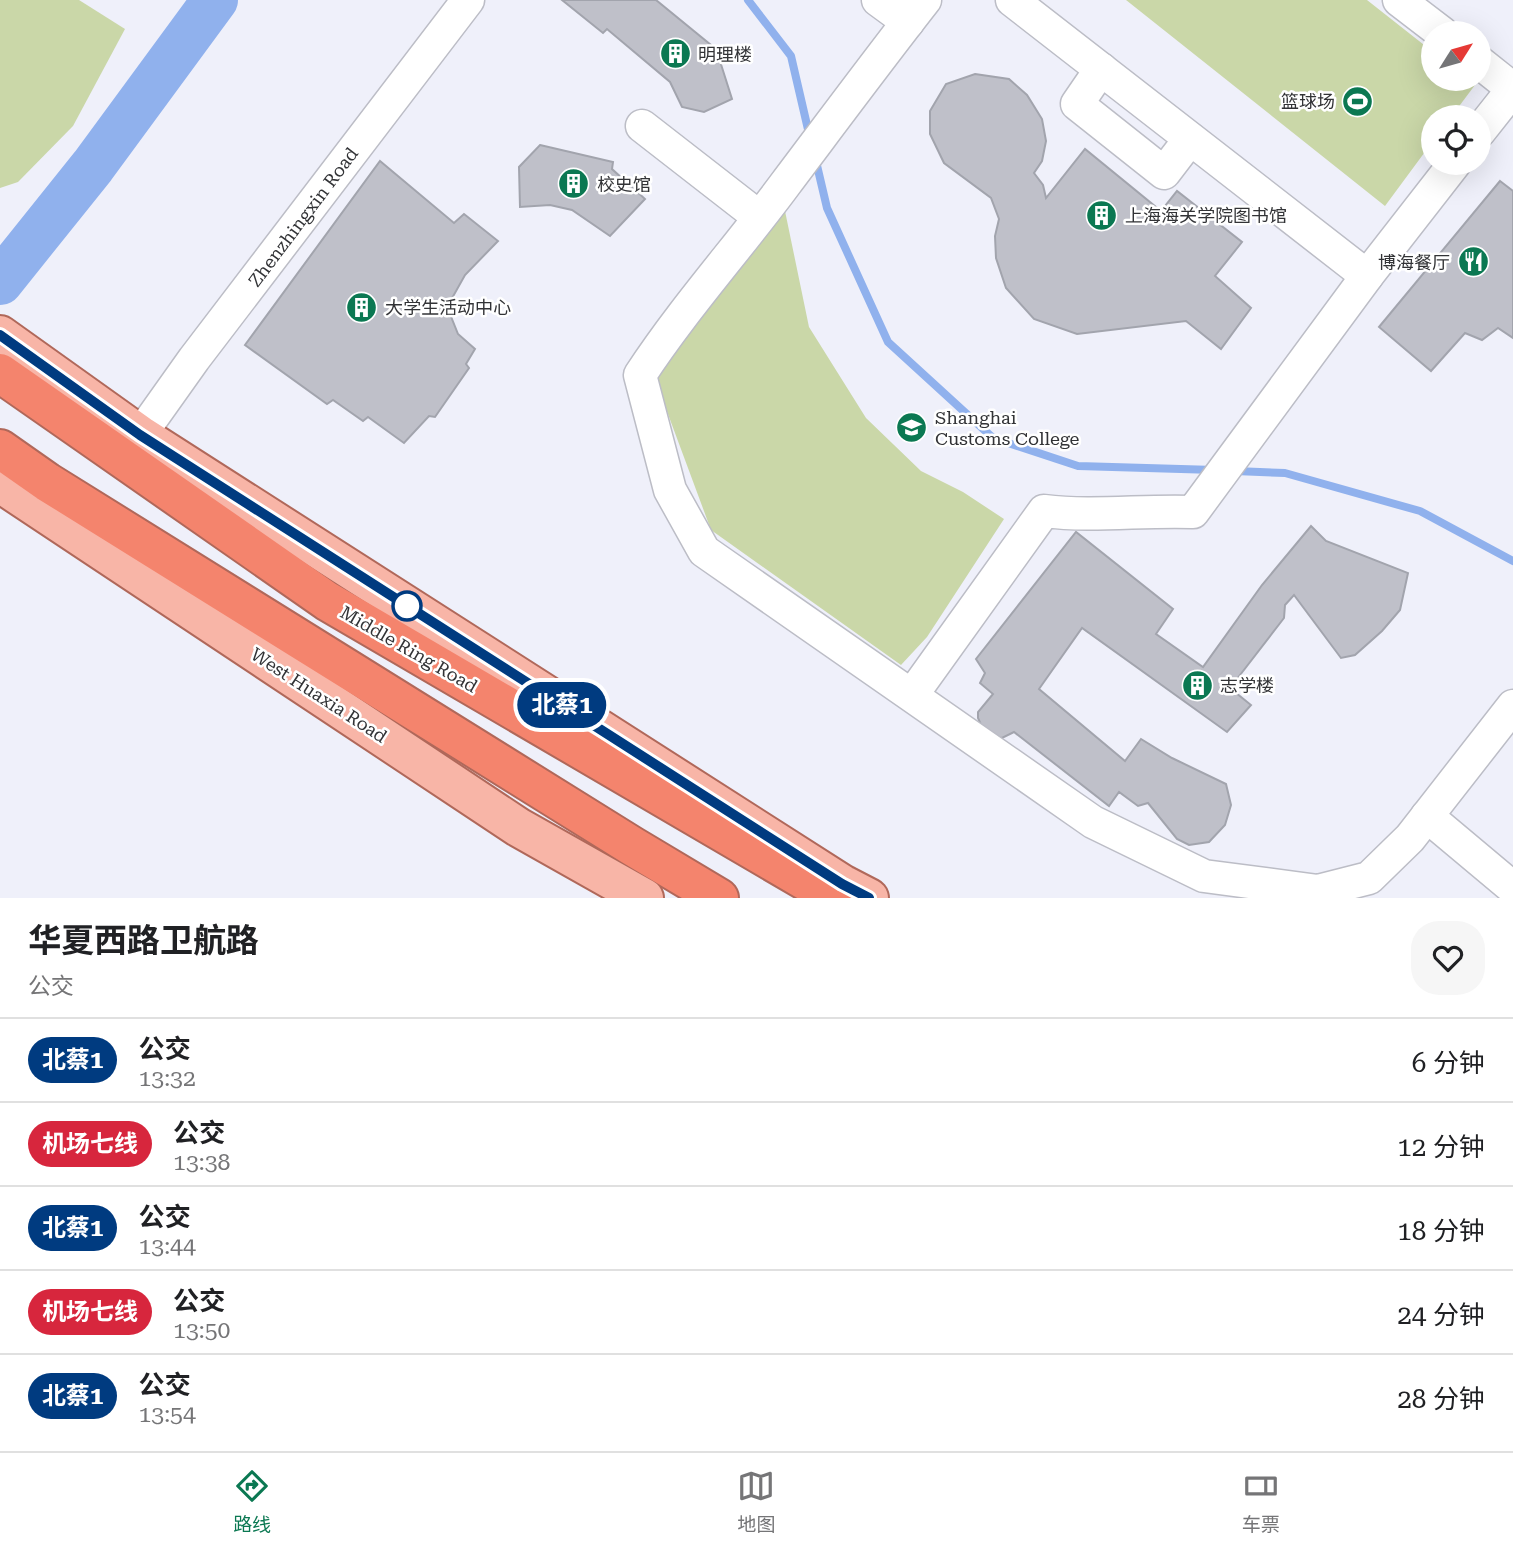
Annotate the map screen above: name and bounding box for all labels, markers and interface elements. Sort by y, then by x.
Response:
north arrow [1421,21,1491,91]
map controls [1421,21,1491,175]
building icon: 明理楼 [658,37,692,71]
place label: 明理楼 [698,44,752,65]
sports icon: 篮球场 [1341,84,1375,118]
place label: 篮球场 [1281,91,1335,112]
button: locate [1421,105,1491,175]
street label: Zhenzhingxin Road [244,143,362,291]
building icon: 校史馆 [557,167,591,201]
place label: 校史馆 [597,174,651,195]
building icon: 上海海关学院图书馆 [1085,198,1119,232]
place label: 上海海关学院图书馆 [1125,205,1287,226]
restaurant icon: 博海餐厅 [1456,245,1490,279]
place label: 博海餐厅 [1378,252,1450,273]
building icon: 大学生活动中心 [345,290,379,324]
place label: 大学生活动中心 [385,297,511,318]
place label: Shanghai Customs College [935,407,1080,449]
school or university icon: Shanghai Customs College [895,410,929,444]
unlabelled marker [392,591,422,621]
street label: Middle Ring Road [337,601,482,697]
street label: West Huaxia Road [247,643,391,747]
building icon: 志学楼 [1180,668,1214,702]
place label: 志学楼 [1220,675,1274,696]
line badge: 北蔡1 [522,682,602,728]
text: 北蔡1 [531,691,593,719]
text: 华夏西路卫航路 [28,921,259,960]
button: heart [1411,921,1485,995]
text: 公交 [28,973,74,1000]
text: 公交 [138,1034,190,1064]
text: 北蔡1 [42,1046,103,1074]
text: 6 分钟 [1412,1048,1485,1078]
text: 13:32 [138,1065,196,1092]
text: 公交 [173,1118,225,1148]
text: 机场七线 [42,1130,138,1158]
text: 12 分钟 [1397,1132,1485,1162]
text: 13:38 [173,1149,230,1176]
text: 公交 [138,1202,190,1232]
text: 北蔡1 [42,1214,103,1242]
text: 18 分钟 [1397,1216,1485,1246]
text: 13:44 [138,1233,196,1260]
text: 公交 [173,1286,225,1316]
text: 机场七线 [42,1298,138,1326]
text: 24 分钟 [1397,1300,1485,1330]
text: 13:50 [173,1317,230,1344]
text: 公交 [138,1370,190,1400]
text: 北蔡1 [42,1382,103,1410]
text: 28 分钟 [1397,1384,1485,1414]
text: 13:54 [138,1401,196,1428]
tab: 路线 [233,1467,271,1536]
tab: 地图 [737,1467,776,1536]
tab: 车票 [1242,1467,1280,1536]

